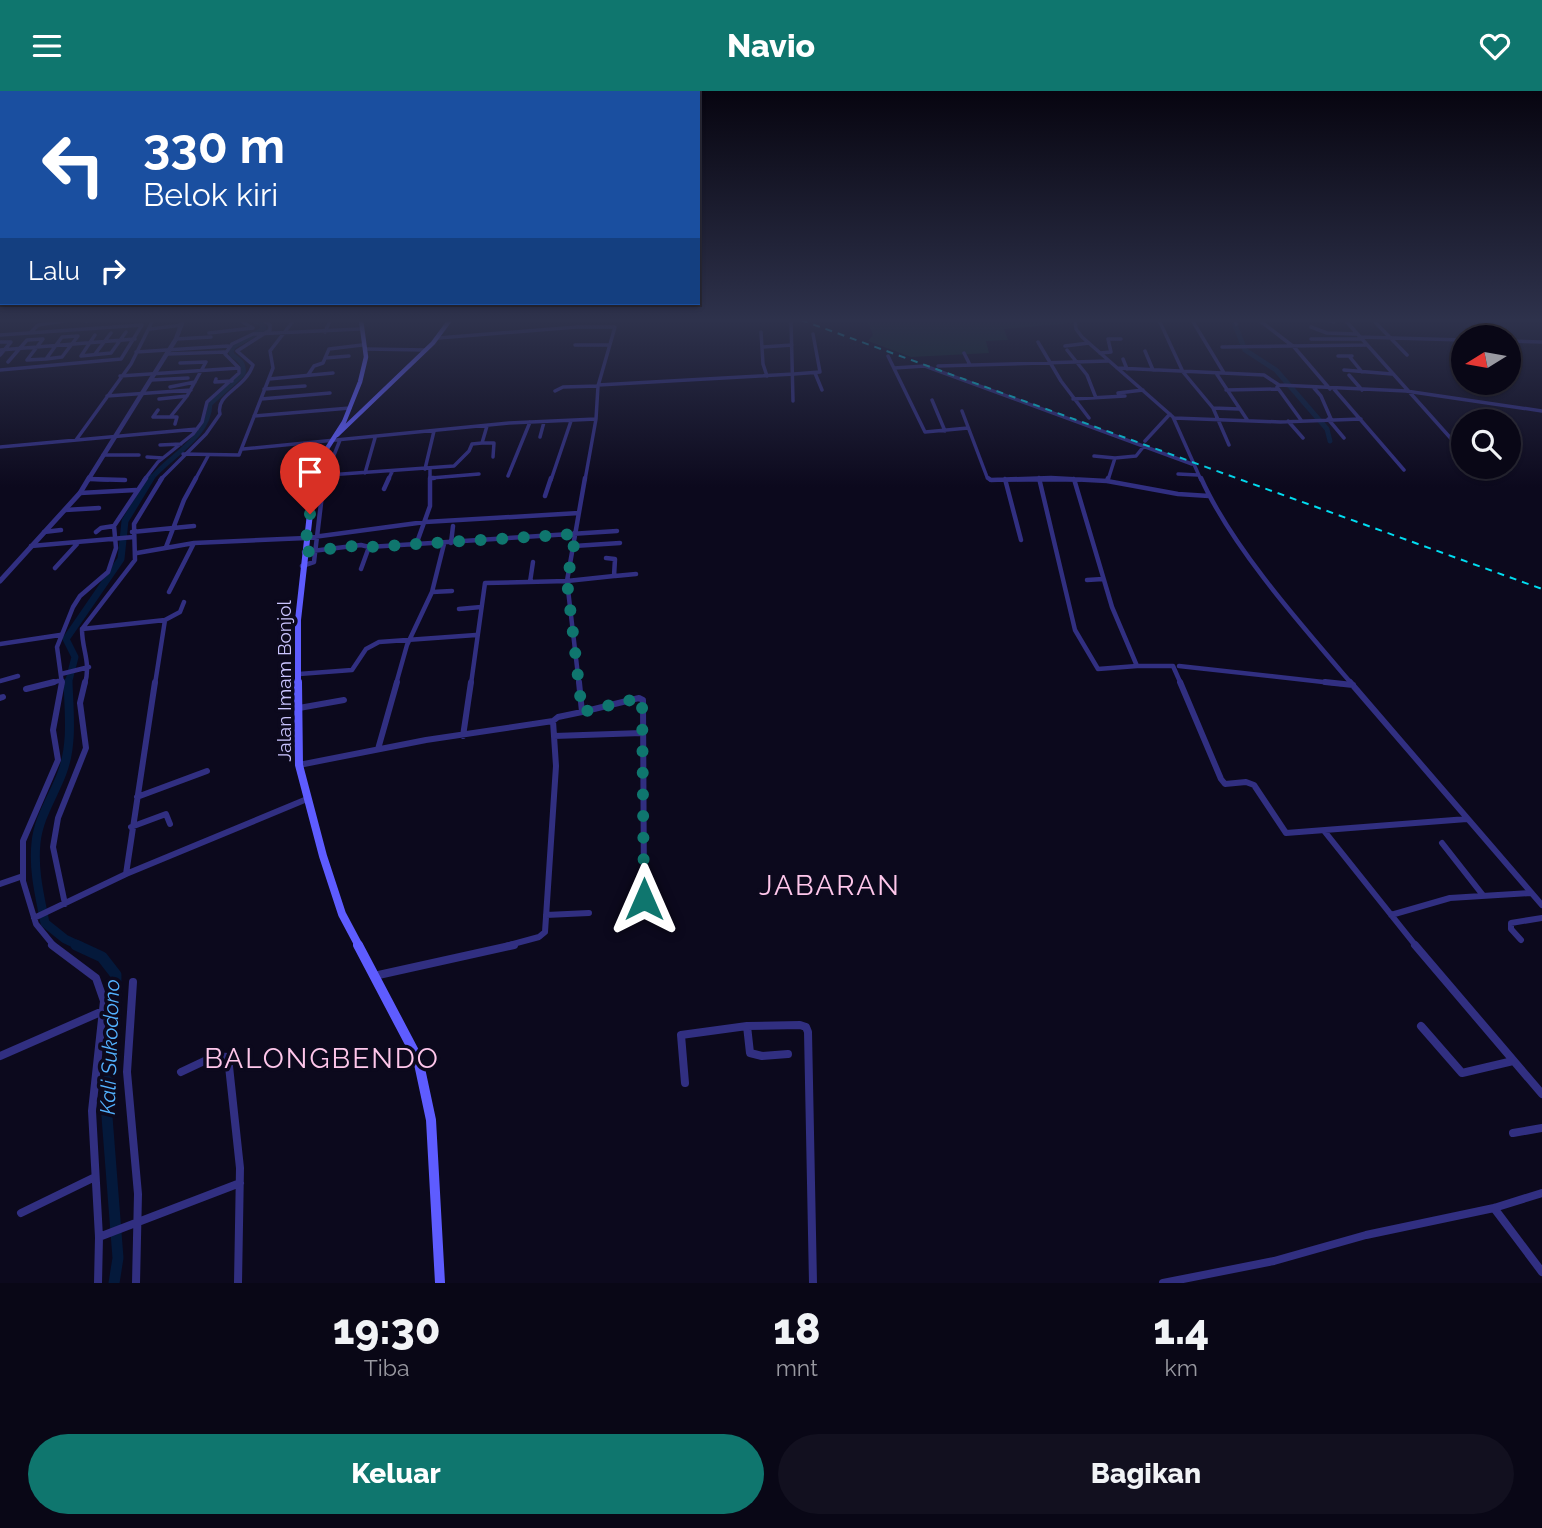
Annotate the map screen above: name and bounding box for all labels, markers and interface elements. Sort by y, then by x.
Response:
icon: menu [28,27,66,65]
text: Navio [727,27,815,64]
icon: heart [1476,27,1514,65]
text: 330 m [143,117,285,174]
icon: left [28,119,119,210]
text: Belok kiri [143,176,278,213]
icon: right [94,252,132,290]
text: Lalu [28,256,80,286]
north arrow [1451,325,1521,395]
map controls [1451,325,1521,479]
button: search [1451,409,1521,479]
pin [280,442,340,514]
icon: arrive [291,453,329,491]
street label: Jalan Imam Bonjol [273,599,295,762]
position arrow [607,862,681,936]
district label: JABARAN [759,869,901,902]
water label: Kali Sukodono [95,979,124,1115]
district label: BALONGBENDO [204,1042,440,1075]
text: 19:30 [333,1305,440,1354]
text: 18 [773,1305,820,1354]
text: 1.4 [1153,1305,1209,1354]
text: Tiba [364,1354,409,1381]
text: mnt [776,1354,818,1381]
text: km [1165,1354,1198,1381]
button: Keluar [28,1434,764,1514]
button: Bagikan [778,1434,1514,1514]

